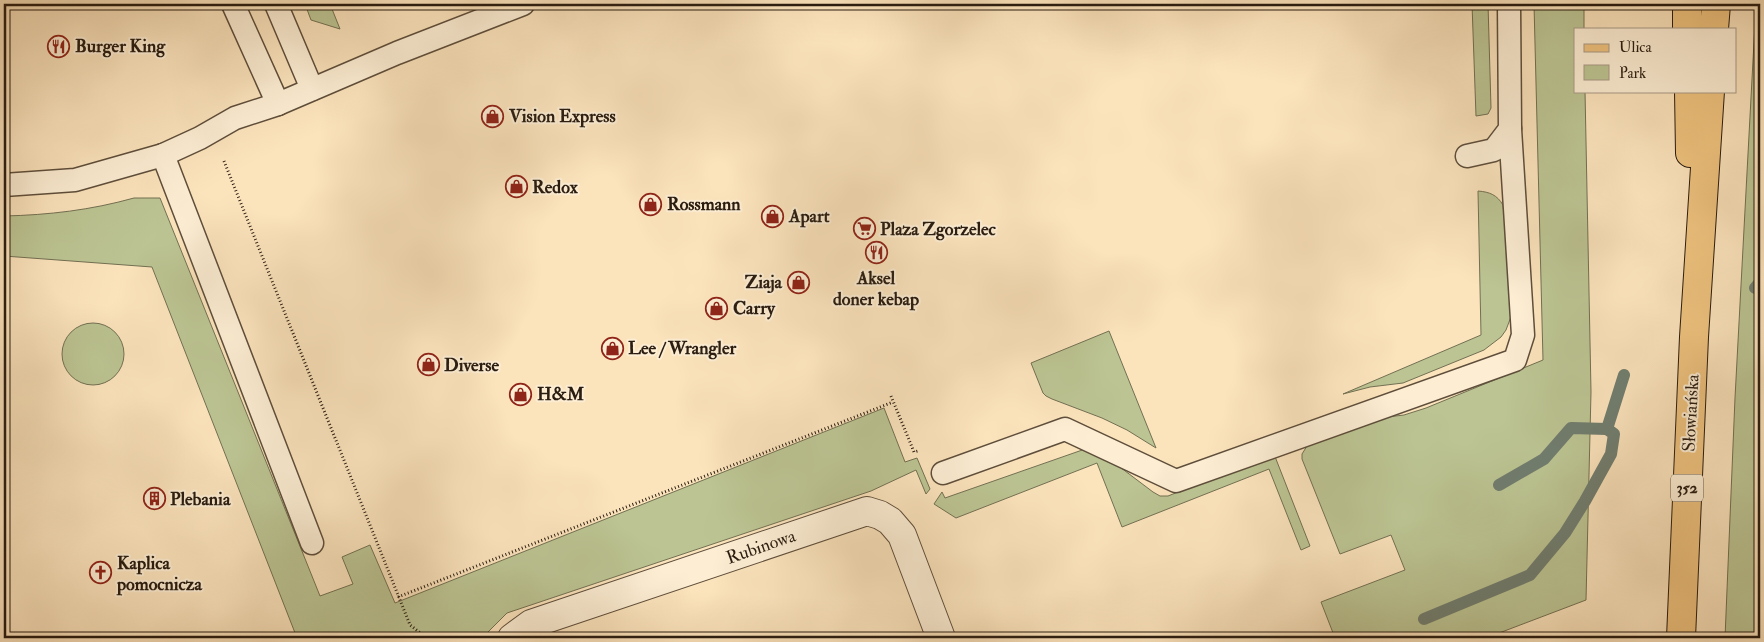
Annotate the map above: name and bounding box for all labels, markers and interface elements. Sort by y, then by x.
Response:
legend [1574,28,1736,92]
restaurant icon: Burger King [47,34,71,58]
place label: Burger King [75,35,166,58]
text: Ulica [1619,38,1652,57]
text: Park [1619,64,1646,83]
shop icon: Vision Express [481,104,505,128]
place label: Vision Express [508,105,616,128]
shop icon: Redox [504,175,528,199]
place label: Redox [532,176,579,199]
shop icon: Rossmann [639,192,663,216]
place label: Rossmann [667,193,741,216]
shop icon: Apart [761,204,785,228]
place label: Apart [788,205,830,228]
supermarket icon: Plaza Zgorzelec [852,217,876,241]
place label: Plaza Zgorzelec [880,218,996,241]
restaurant icon: Aksel doner kebap [864,241,888,265]
place label: Aksel doner kebap [833,267,919,311]
shop icon: Ziaja [786,270,810,294]
place label: Ziaja [745,271,783,294]
shop icon: Carry [705,296,729,320]
place label: Carry [733,297,776,320]
shop icon: Lee / Wrangler [600,336,624,360]
place label: Lee / Wrangler [628,337,736,360]
shop icon: Diverse [416,353,440,377]
place label: Diverse [444,354,499,377]
street label: Słowiańska [1677,373,1705,452]
shop icon: H&M [509,382,533,406]
place label: H&M [537,383,585,406]
road number: 352 [1671,474,1703,502]
building icon: Plebania [142,487,166,511]
place label: Plebania [170,488,231,511]
street label: Rubinowa [723,524,799,570]
place label: Kaplica pomocnicza [116,552,203,596]
church icon: Kaplica pomocnicza [89,561,113,585]

